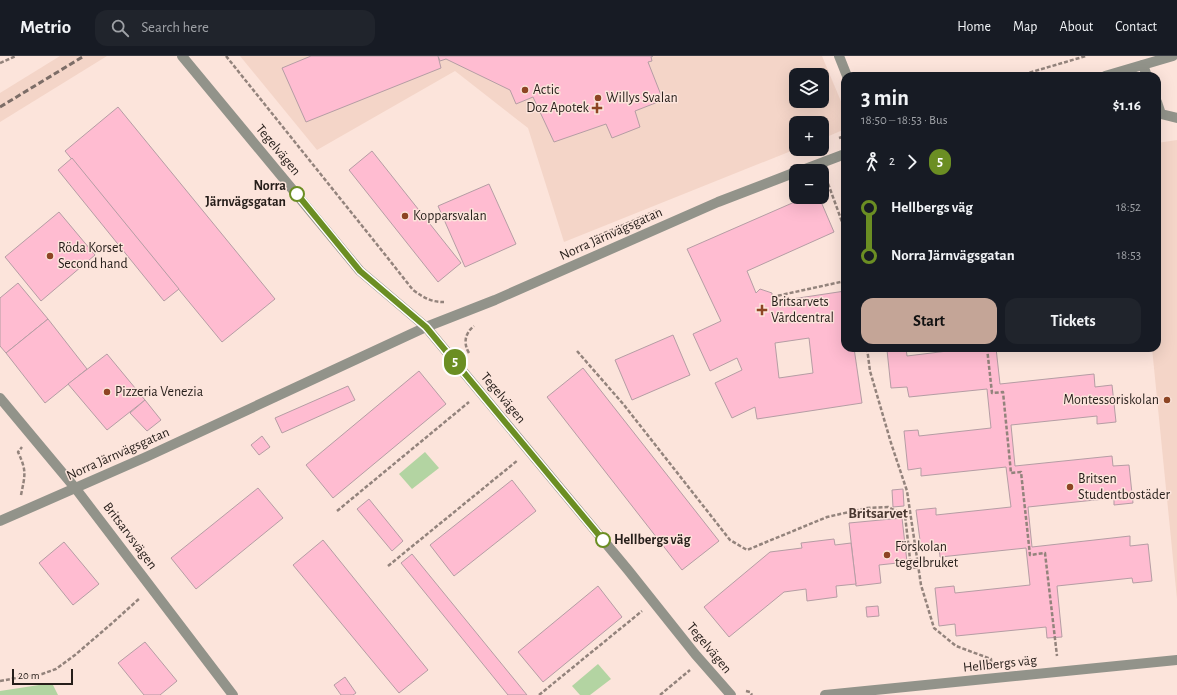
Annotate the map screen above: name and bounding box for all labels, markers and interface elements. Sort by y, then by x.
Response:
search box [95,10,375,46]
icon: search [109,17,131,39]
text: Metrio [20,18,71,37]
text: Search here [141,20,209,35]
text: Home [957,20,991,34]
text: Map [1013,20,1037,34]
text: About [1059,20,1093,34]
text: Contact [1115,20,1157,34]
map controls [789,68,829,204]
button: layers [789,68,829,108]
place label: Actic [533,83,560,97]
marker: Actic [520,85,530,95]
text: 3 min [861,87,909,109]
place label: Willys Svalan [606,91,678,105]
marker: Willys Svalan [593,93,603,103]
text: $1.16 [1113,98,1141,113]
place label: Doz Apotek [526,101,590,115]
marker: Doz Apotek [592,103,602,113]
text: 18:50 – 18:53 · Bus [861,114,947,127]
button: + [789,116,829,156]
street label: Tegelvägen [253,122,303,178]
icon: walk [861,151,883,173]
icon: forward [901,151,923,173]
text: 2 [889,155,895,168]
text: 5 [937,155,943,169]
button: − [789,164,829,204]
place label: Norra Järnvägsgatan [205,179,286,209]
marker: Norra Järnvägsgatan [289,186,305,202]
text: Hellbergs väg [891,200,973,215]
text: 18:52 [1116,201,1141,214]
street label: Norra Järnvägsgatan [558,205,664,263]
place label: Kopparsvalan [413,209,487,223]
marker: Kopparsvalan [400,211,410,221]
place label: Röda Korset Second hand [58,241,128,271]
text: Norra Järnvägsgatan [891,248,1015,263]
text: 18:53 [1117,249,1141,262]
marker: Röda Korset Second hand [45,251,55,261]
place label: Britsarvets Vårdcentral [771,295,834,325]
button: Start [861,298,997,344]
button: Tickets [1005,298,1141,344]
marker: Britsarvets Vårdcentral [756,304,768,316]
line badge: 5 [442,349,468,375]
text: 5 [452,355,458,369]
street label: Tegelvägen [478,370,528,426]
place label: Pizzeria Venezia [115,385,204,399]
marker: Pizzeria Venezia [102,387,112,397]
place label: Montessoriskolan [1063,393,1159,407]
marker: Montessoriskolan [1162,395,1172,405]
street label: Norra Järnvägsgatan [65,425,171,483]
place label: Britsen Studentbostäder [1078,472,1170,502]
marker: Britsen Studentbostäder [1065,482,1075,492]
street label: Britsarvsvägen [100,500,160,572]
district label: Britsarvet [848,506,908,521]
marker: Hellbergs väg [595,532,611,548]
place label: Hellbergs väg [614,533,691,547]
place label: Förskolan tegelbruket [895,540,959,570]
marker: Förskolan tegelbruket [882,550,892,560]
street label: Tegelvägen [684,620,734,676]
street label: Hellbergs väg [962,653,1038,675]
scale bar [12,667,73,686]
text: 20 m [18,670,39,681]

